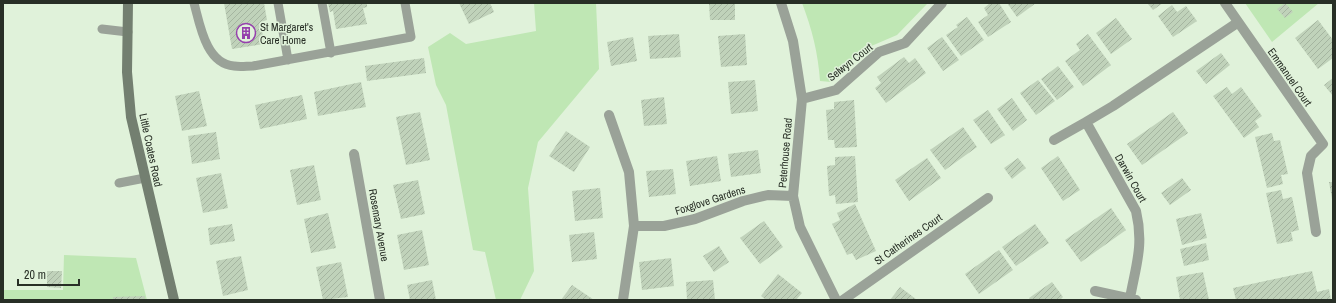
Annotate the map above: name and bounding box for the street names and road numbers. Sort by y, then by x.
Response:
street label: Selwyn Court [825,40,876,84]
street label: Emmanuel Court [1265,45,1315,109]
street label: Little Coates Road [136,112,166,188]
street label: Peterhouse Road [775,117,795,189]
street label: Darwin Court [1112,151,1150,205]
street label: Foxglove Gardens [673,182,747,218]
street label: Rosemary Avenue [366,188,392,262]
street label: St Catherines Court [871,210,945,268]

